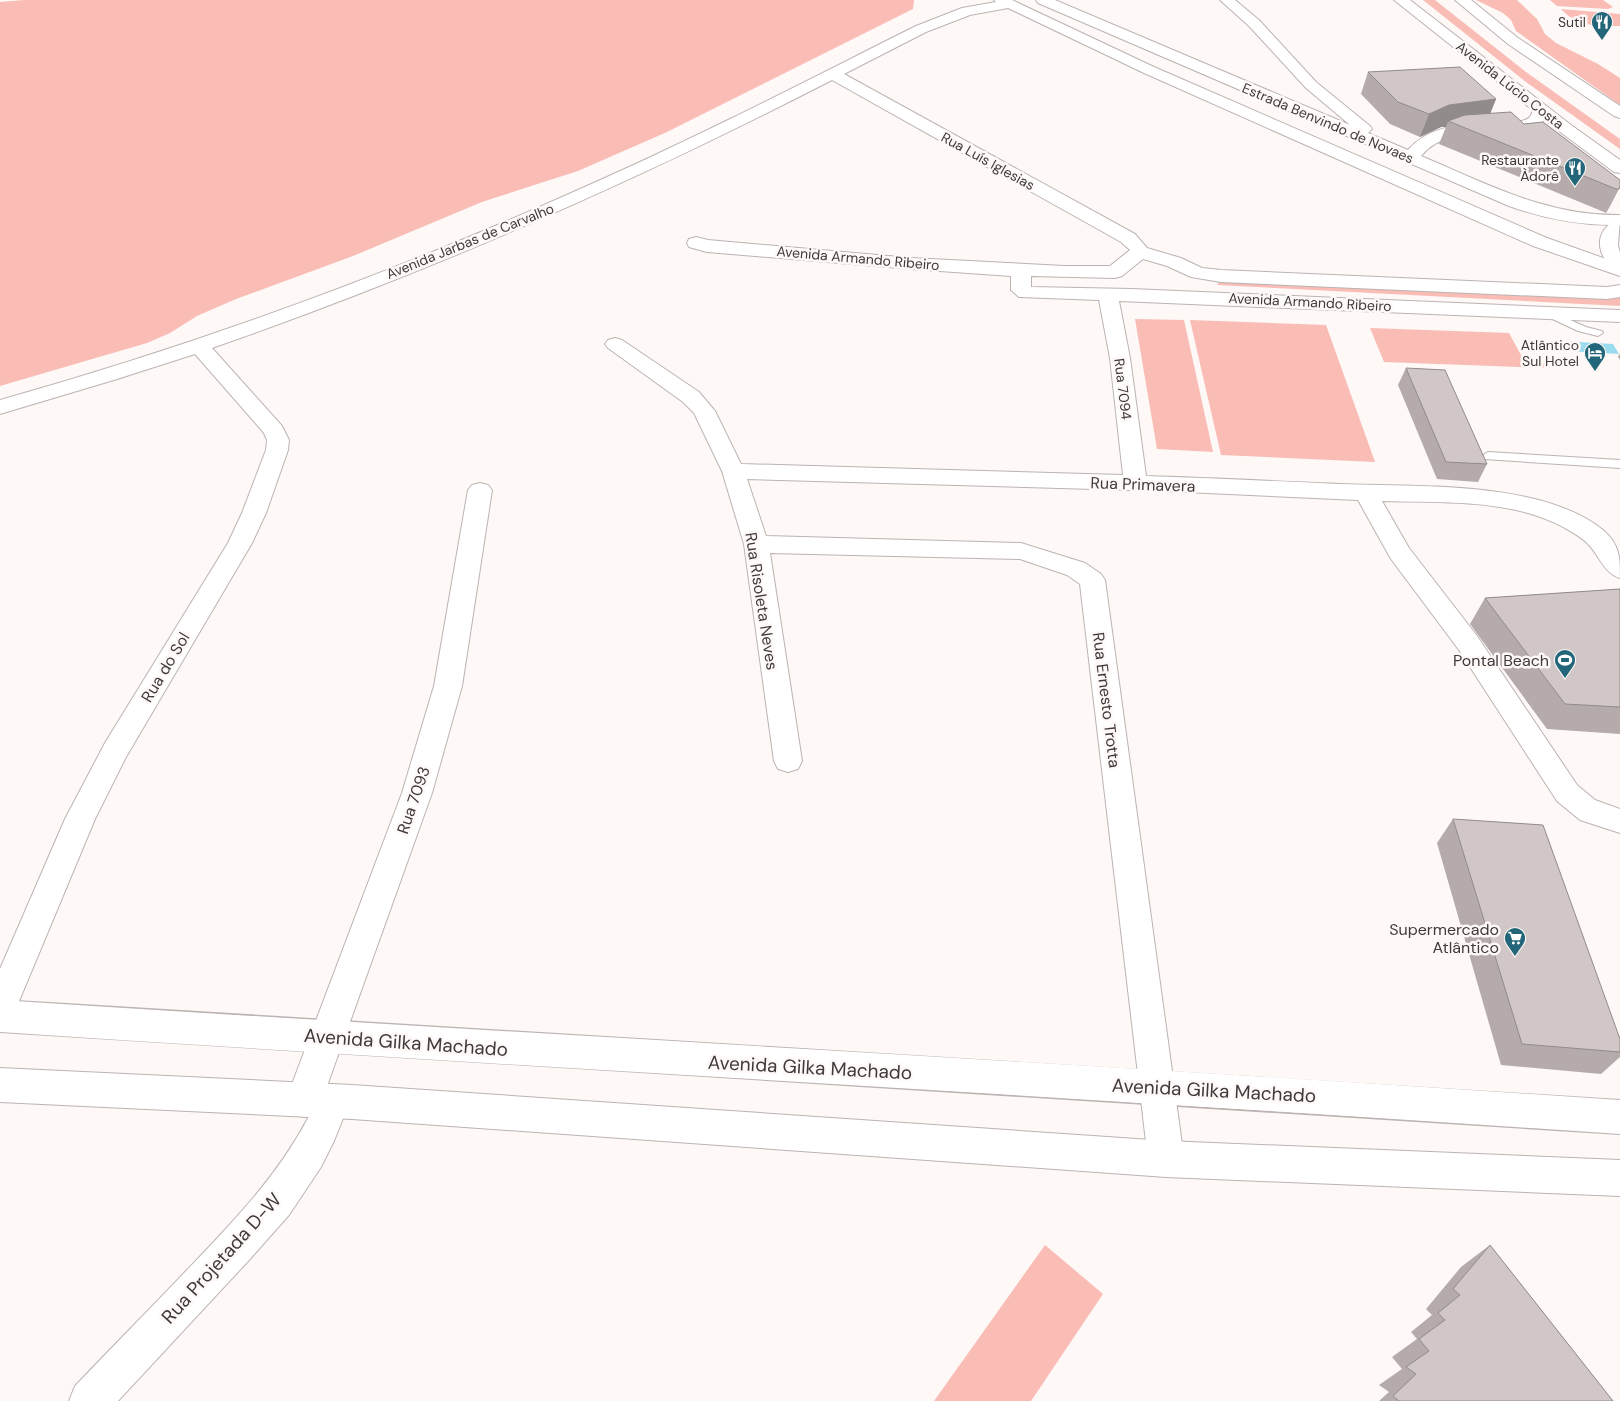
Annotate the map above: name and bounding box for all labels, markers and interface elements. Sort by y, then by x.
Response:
restaurant icon: Sutil [1590,10,1614,41]
place label: Sutil [1558,13,1586,31]
street label: Avenida Lúcio Costa [1452,37,1568,133]
street label: Estrada Benvindo de Novaes [1240,79,1416,167]
street label: Rua Luís Iglesias [938,128,1038,194]
place label: Restaurante Àdorê [1481,151,1559,185]
restaurant icon: Restaurante Àdorê [1563,156,1587,187]
street label: Avenida Jarbas de Carvalho [383,199,557,283]
street label: Avenida Armando Ribeiro [776,242,940,274]
street label: Avenida Armando Ribeiro [1228,289,1392,315]
place label: Atlântico Sul Hotel [1521,336,1579,370]
hotel icon: Atlântico Sul Hotel [1583,341,1607,372]
street label: Rua 7094 [1110,357,1136,421]
street label: Rua Primavera [1090,472,1196,497]
street label: Rua Risoleta Neves [740,531,783,671]
street label: Rua do Sol [136,629,194,706]
street label: Rua Ernesto Trotta [1088,631,1125,769]
sports icon: Pontal Beach [1553,648,1577,679]
place label: Pontal Beach [1453,650,1549,671]
street label: Rua 7093 [392,764,435,837]
place label: Supermercado Atlântico [1389,919,1499,958]
supermarket icon: Supermercado Atlântico [1503,926,1527,957]
street label: Avenida Gilka Machado [303,1023,509,1062]
street label: Avenida Gilka Machado [707,1050,913,1085]
street label: Avenida Gilka Machado [1111,1073,1317,1108]
street label: Rua Projetada D-W [156,1188,287,1329]

